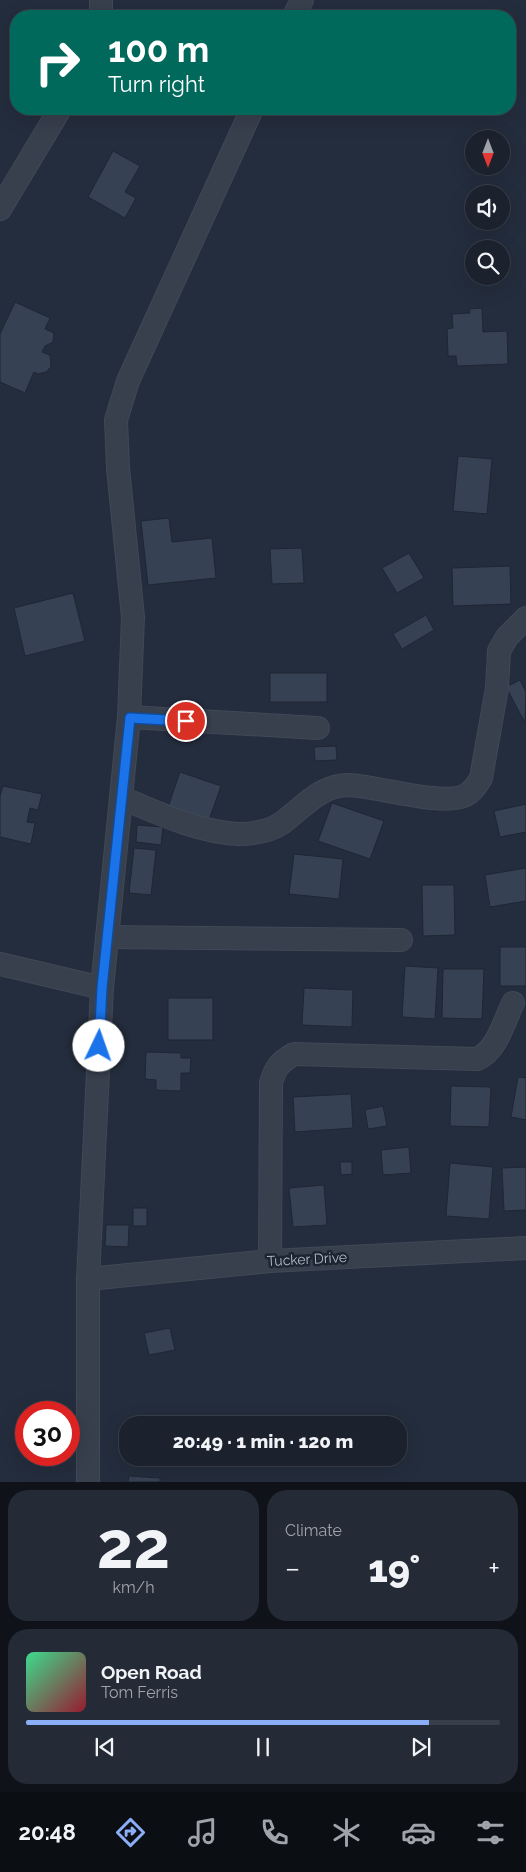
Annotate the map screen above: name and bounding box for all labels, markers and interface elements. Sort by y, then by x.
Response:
text: 100 m [108,29,209,70]
icon: right [25,30,90,95]
text: Turn right [108,71,205,97]
north arrow [465,130,510,175]
map controls [465,130,510,285]
button: sound [465,185,510,230]
button: search [465,240,510,285]
pin [165,700,207,742]
icon: arrive [172,707,200,735]
position arrow [72,1019,124,1071]
street label: Tucker Drive [267,1249,347,1269]
speed limit sign: 30 [15,1401,80,1466]
text: 20:49 · 1 min · 120 m [173,1430,353,1452]
text: 22 [97,1507,170,1583]
text: Climate [285,1521,342,1540]
text: 19° [368,1546,420,1591]
text: − [285,1552,300,1585]
text: + [488,1552,500,1585]
text: km/h [112,1578,155,1597]
text: Open Road [101,1661,202,1683]
text: Tom Ferris [101,1683,178,1702]
icon: previous [91,1733,119,1761]
icon: pause [249,1733,277,1761]
icon: next [407,1733,435,1761]
icon: directions [113,1815,148,1850]
icon: music [185,1815,220,1850]
icon: phone [257,1815,292,1850]
icon: climate [329,1815,364,1850]
icon: car [401,1815,436,1850]
icon: filters [473,1815,508,1850]
text: 20:48 [18,1819,76,1845]

